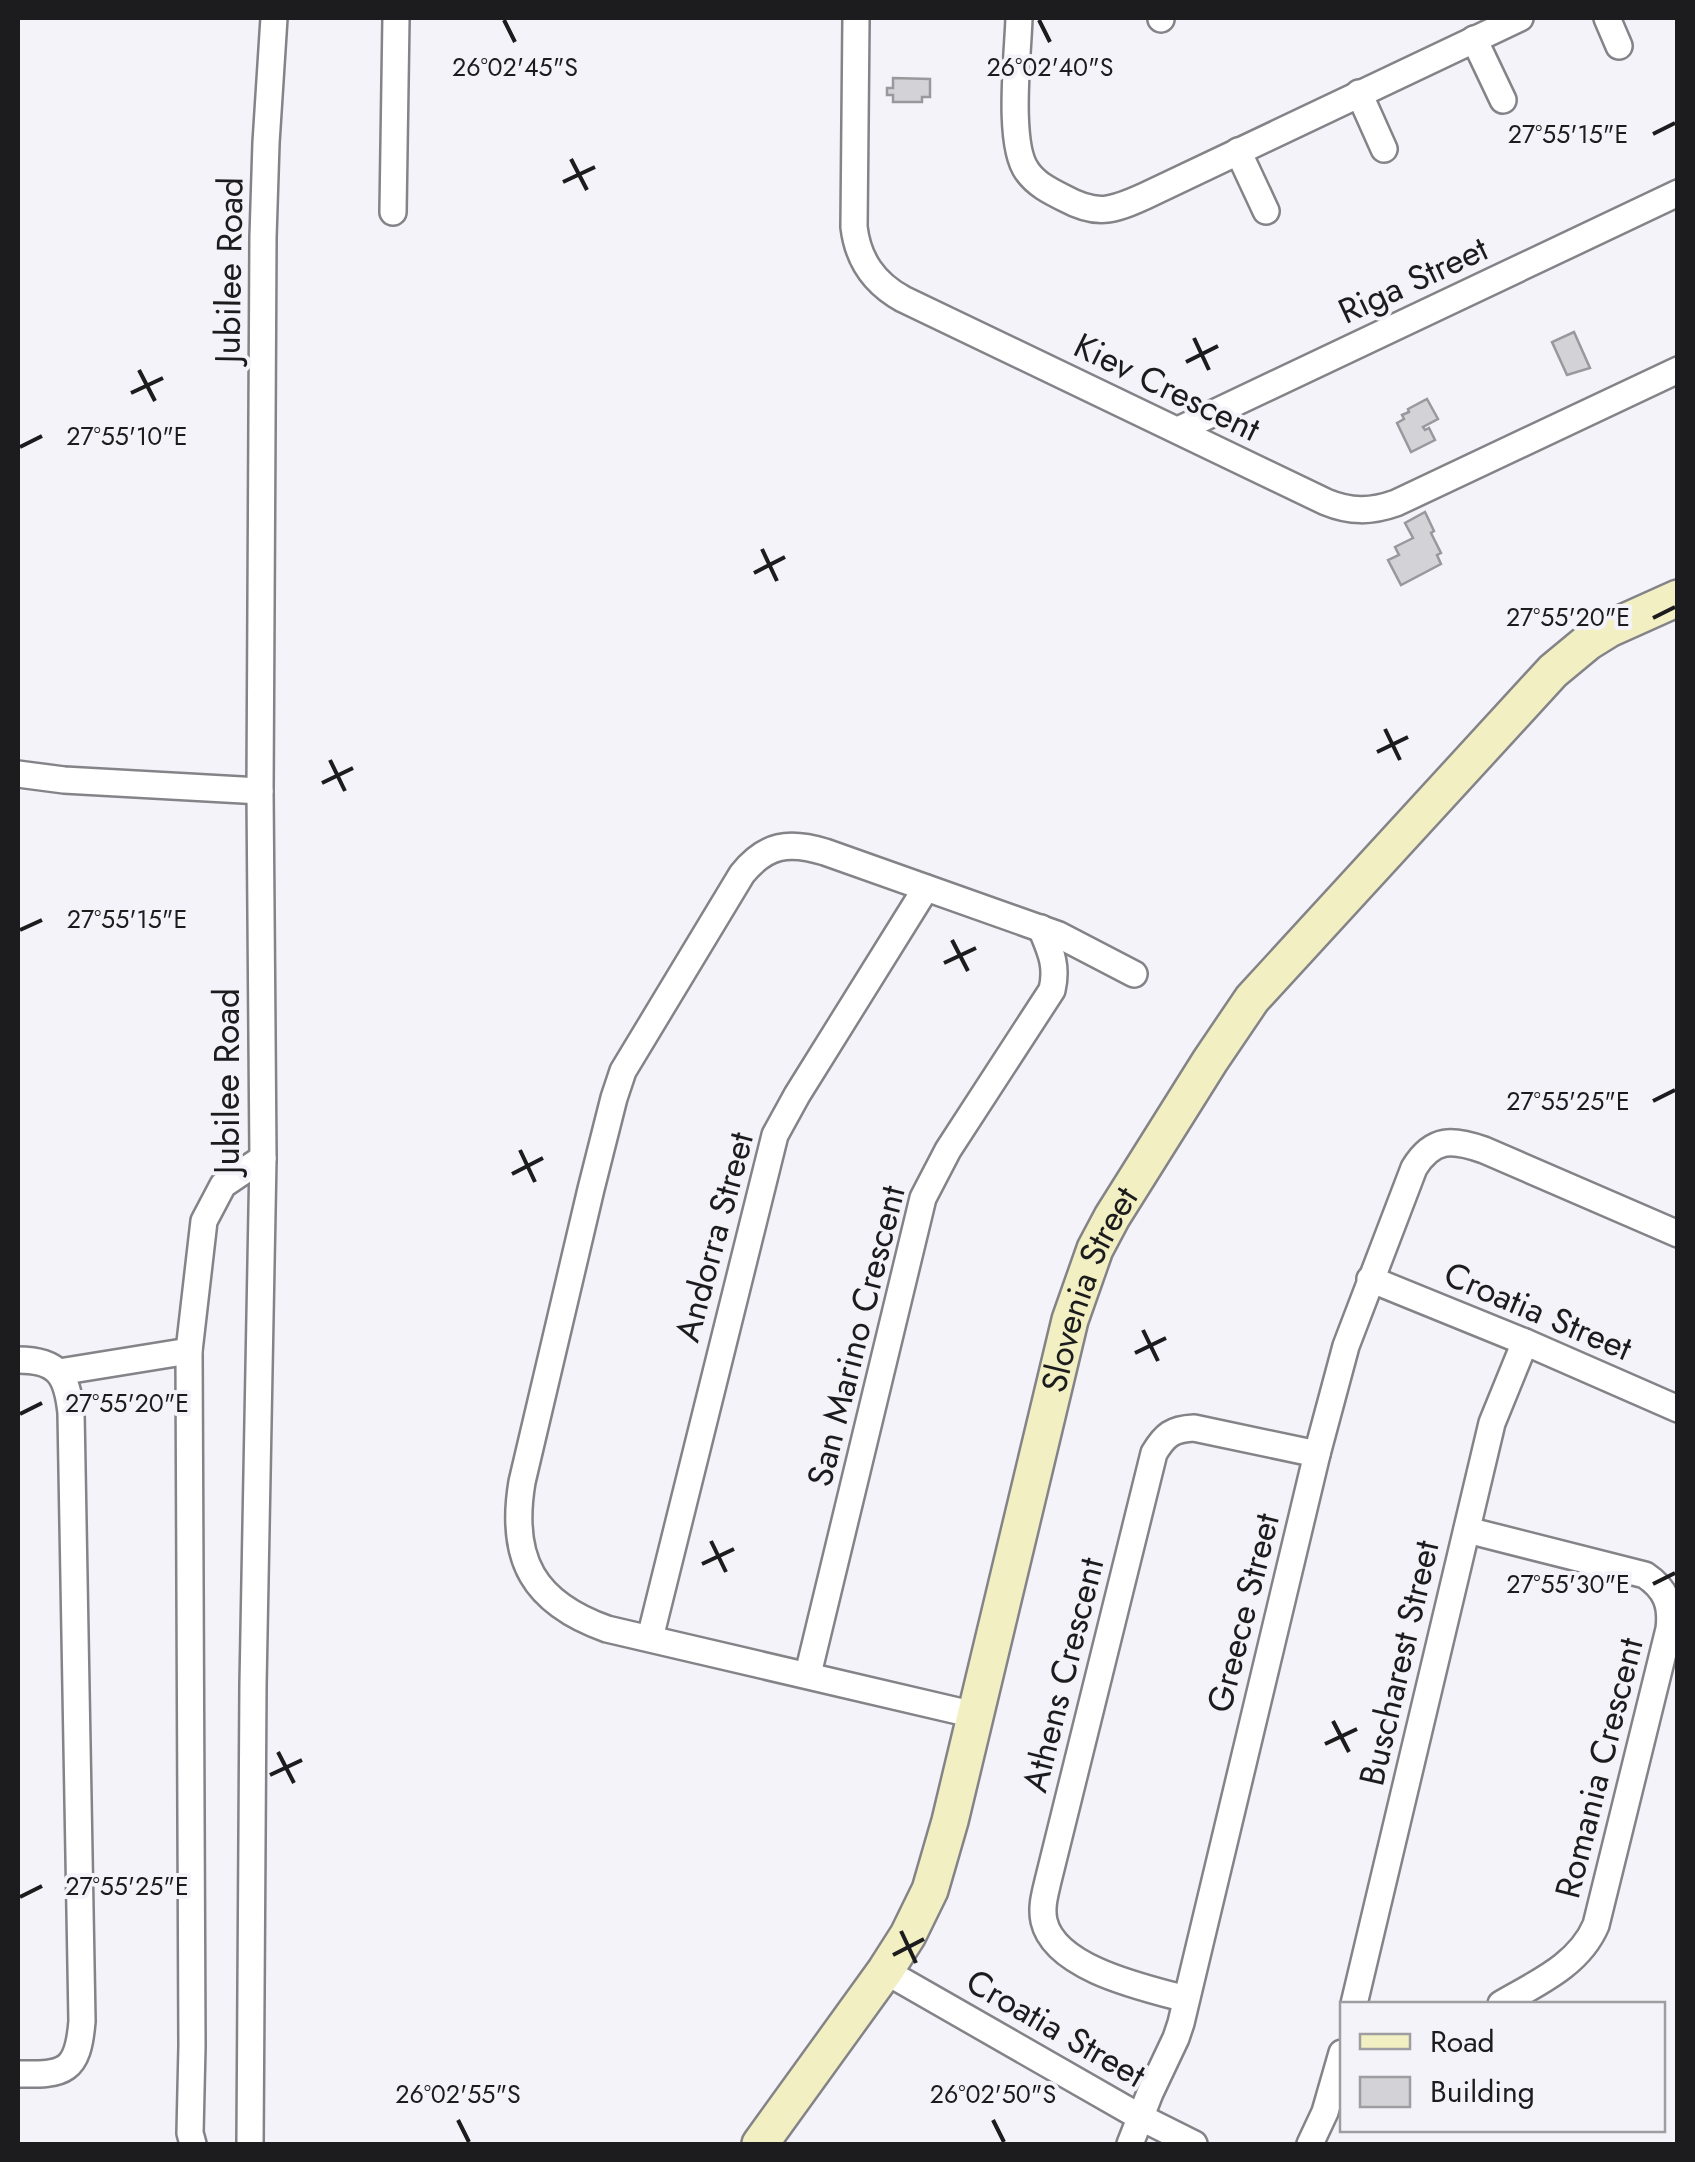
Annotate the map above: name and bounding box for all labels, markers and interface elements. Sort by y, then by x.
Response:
text: 26°02'45"S [452,49,578,85]
text: 26°02'40"S [987,49,1113,85]
text: 27°55'15"E [1508,116,1628,152]
street label: Jubilee Road [202,177,256,367]
street label: Riga Street [1330,223,1496,336]
street label: Kiev Crescent [1066,320,1269,454]
text: 27°55'10"E [66,418,188,454]
text: 27°55'20"E [1506,599,1630,635]
text: 27°55'15"E [67,901,187,937]
street label: Jubilee Road [202,988,252,1178]
text: 27°55'25"E [1506,1083,1630,1119]
street label: Andorra Street [662,1126,766,1347]
street label: Slovenia Street [1028,1176,1150,1398]
street label: San Marino Crescent [794,1180,918,1492]
street label: Croatia Street [1436,1249,1640,1373]
text: 27°55'20"E [65,1385,189,1421]
street label: Greece Street [1194,1508,1292,1718]
street label: Buscharest Street [1347,1535,1452,1790]
street label: Athens Crescent [1010,1552,1116,1797]
text: 27°55'30"E [1506,1566,1630,1602]
street label: Romania Crescent [1542,1632,1656,1903]
text: 27°55'25"E [65,1868,189,1904]
street label: Croatia Street [957,1956,1156,2100]
legend [1340,2002,1665,2132]
text: Road [1430,2020,1495,2063]
text: Building [1430,2070,1535,2113]
text: 26°02'55"S [395,2076,521,2112]
text: 26°02'50"S [930,2076,1056,2112]

